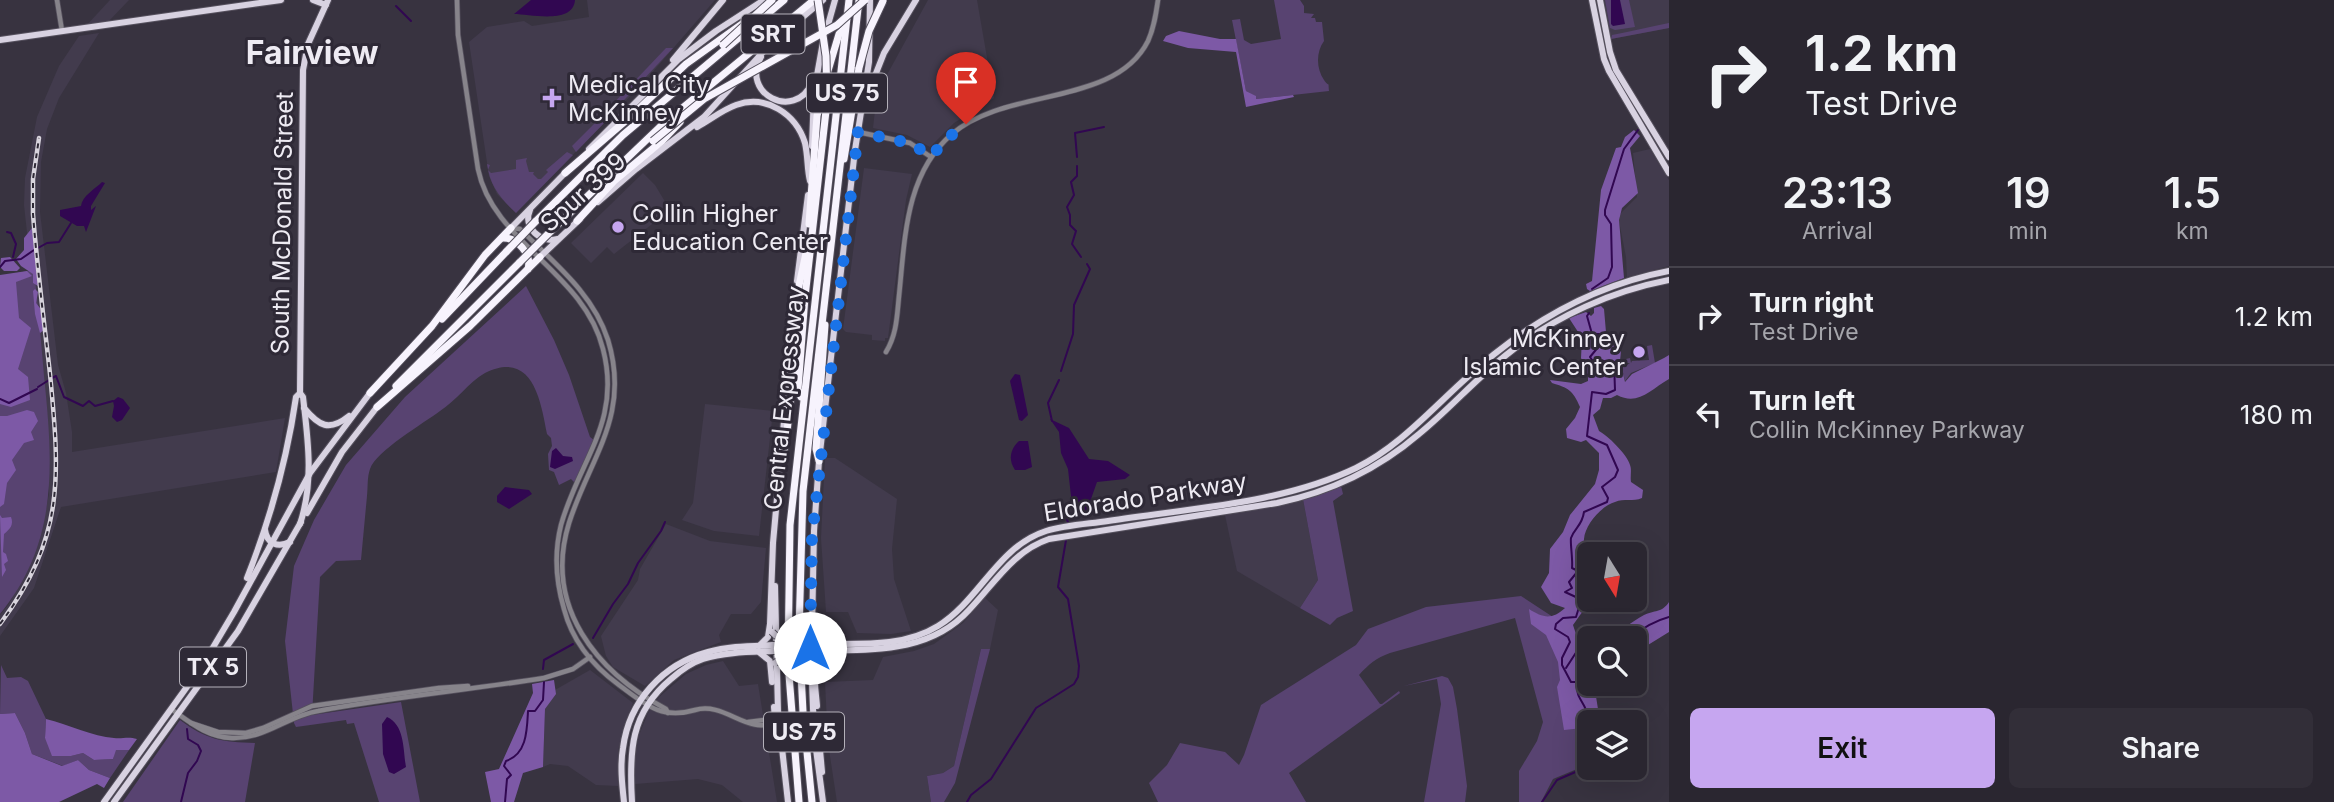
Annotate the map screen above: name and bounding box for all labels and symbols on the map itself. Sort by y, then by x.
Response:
road number: SRT [742,14,804,54]
district label: Fairview [246,33,378,72]
pin [936,52,996,124]
place label: Medical City McKinney [568,70,709,127]
road number: US 75 [807,74,887,113]
marker: Medical City McKinney [542,88,562,108]
street label: South McDonald Street [265,91,299,354]
street label: Spur 399 [534,146,632,238]
place label: Collin Higher Education Center [632,199,828,256]
marker: Collin Higher Education Center [610,219,626,235]
street label: Central Expressway [758,285,810,511]
place label: McKinney Islamic Center [1463,324,1625,381]
marker: McKinney Islamic Center [1631,344,1647,360]
street label: Eldorado Parkway [1041,467,1249,527]
north arrow [1577,542,1647,612]
position arrow [773,611,847,685]
road number: TX 5 [180,648,246,687]
road number: US 75 [764,712,844,752]

